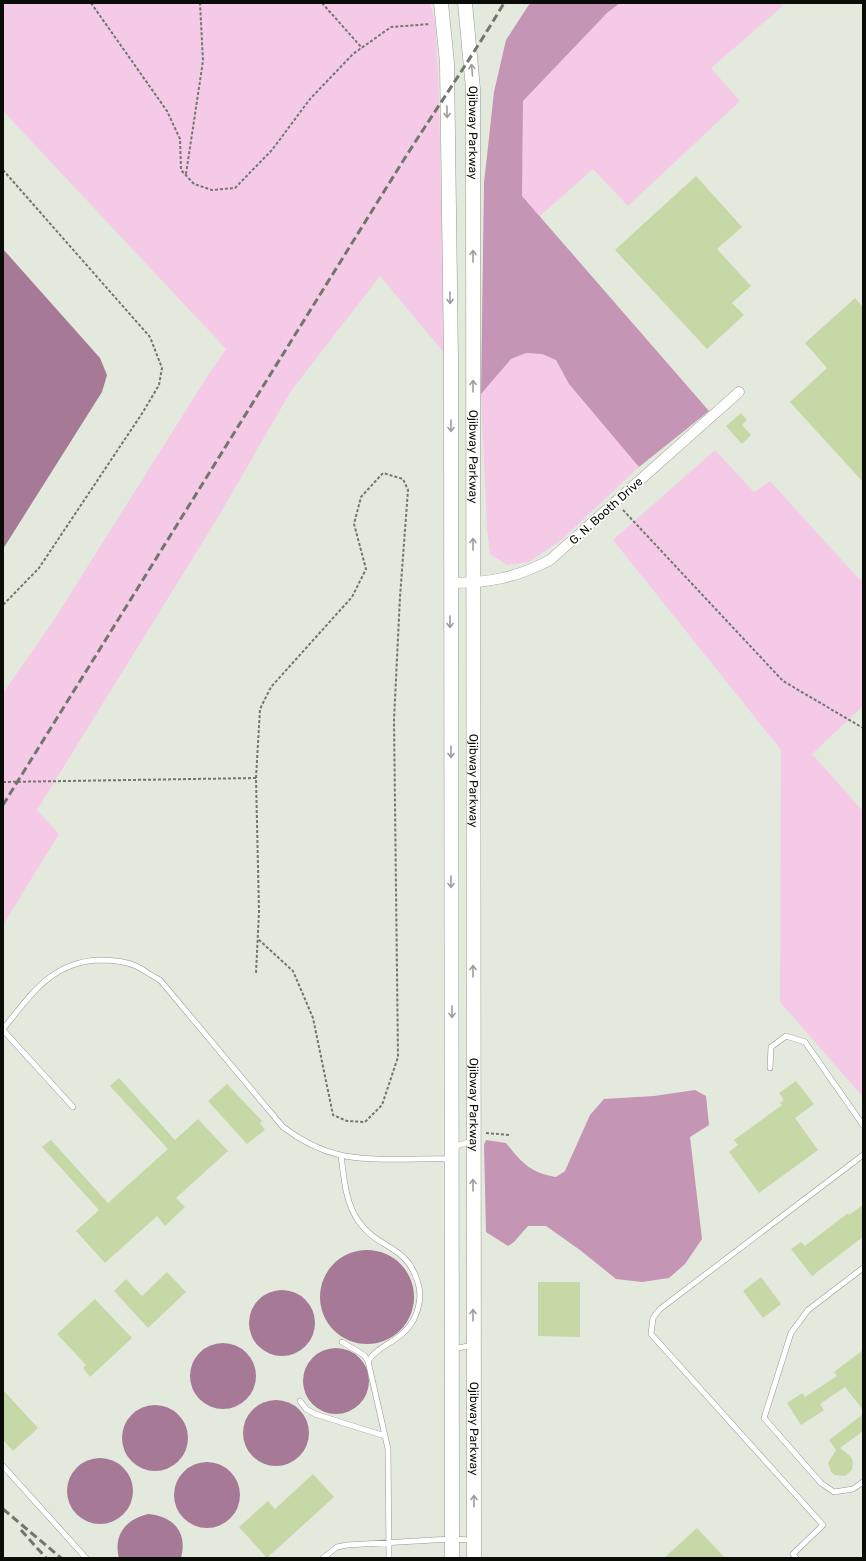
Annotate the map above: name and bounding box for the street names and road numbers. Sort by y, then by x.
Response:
street label: Ojibway Parkway [466,86,480,180]
street label: Ojibway Parkway [466,410,480,504]
street label: G. N. Booth Drive [566,474,646,548]
street label: Ojibway Parkway [466,734,481,828]
street label: Ojibway Parkway [467,1058,481,1152]
street label: Ojibway Parkway [467,1382,481,1476]

